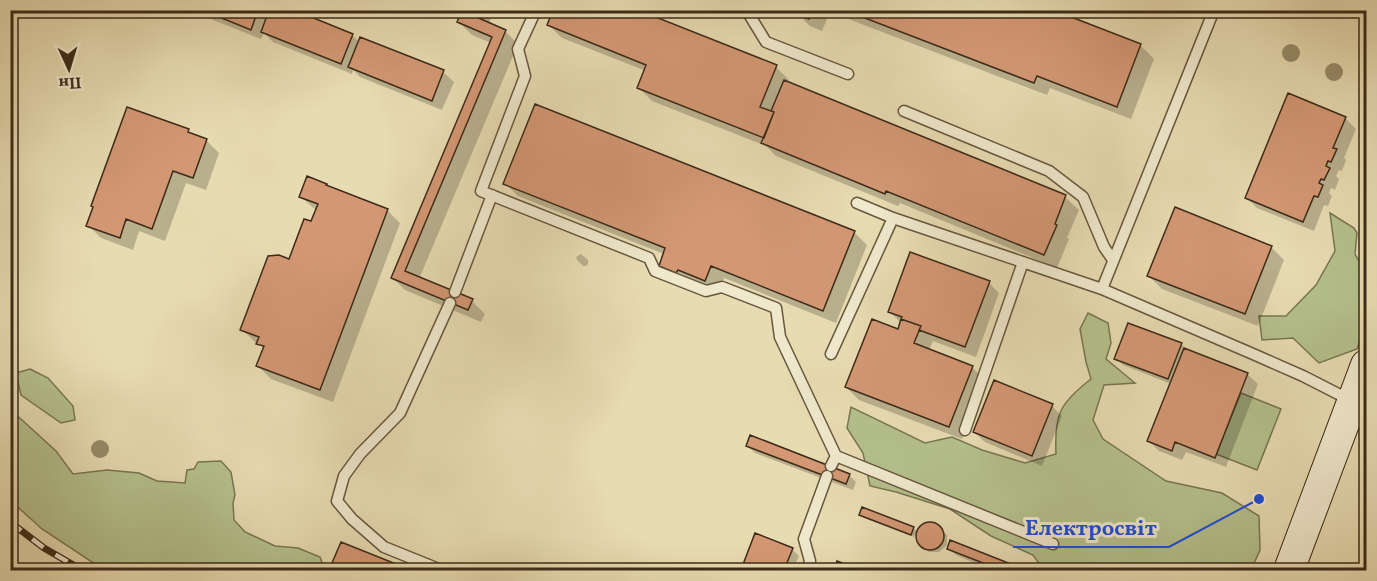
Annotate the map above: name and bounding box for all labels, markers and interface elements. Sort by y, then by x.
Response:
north arrow [39,39,99,99]
text: Пн [58,70,82,94]
callout: Електросвіт [1013,507,1169,547]
text: Електросвіт [1025,514,1157,545]

